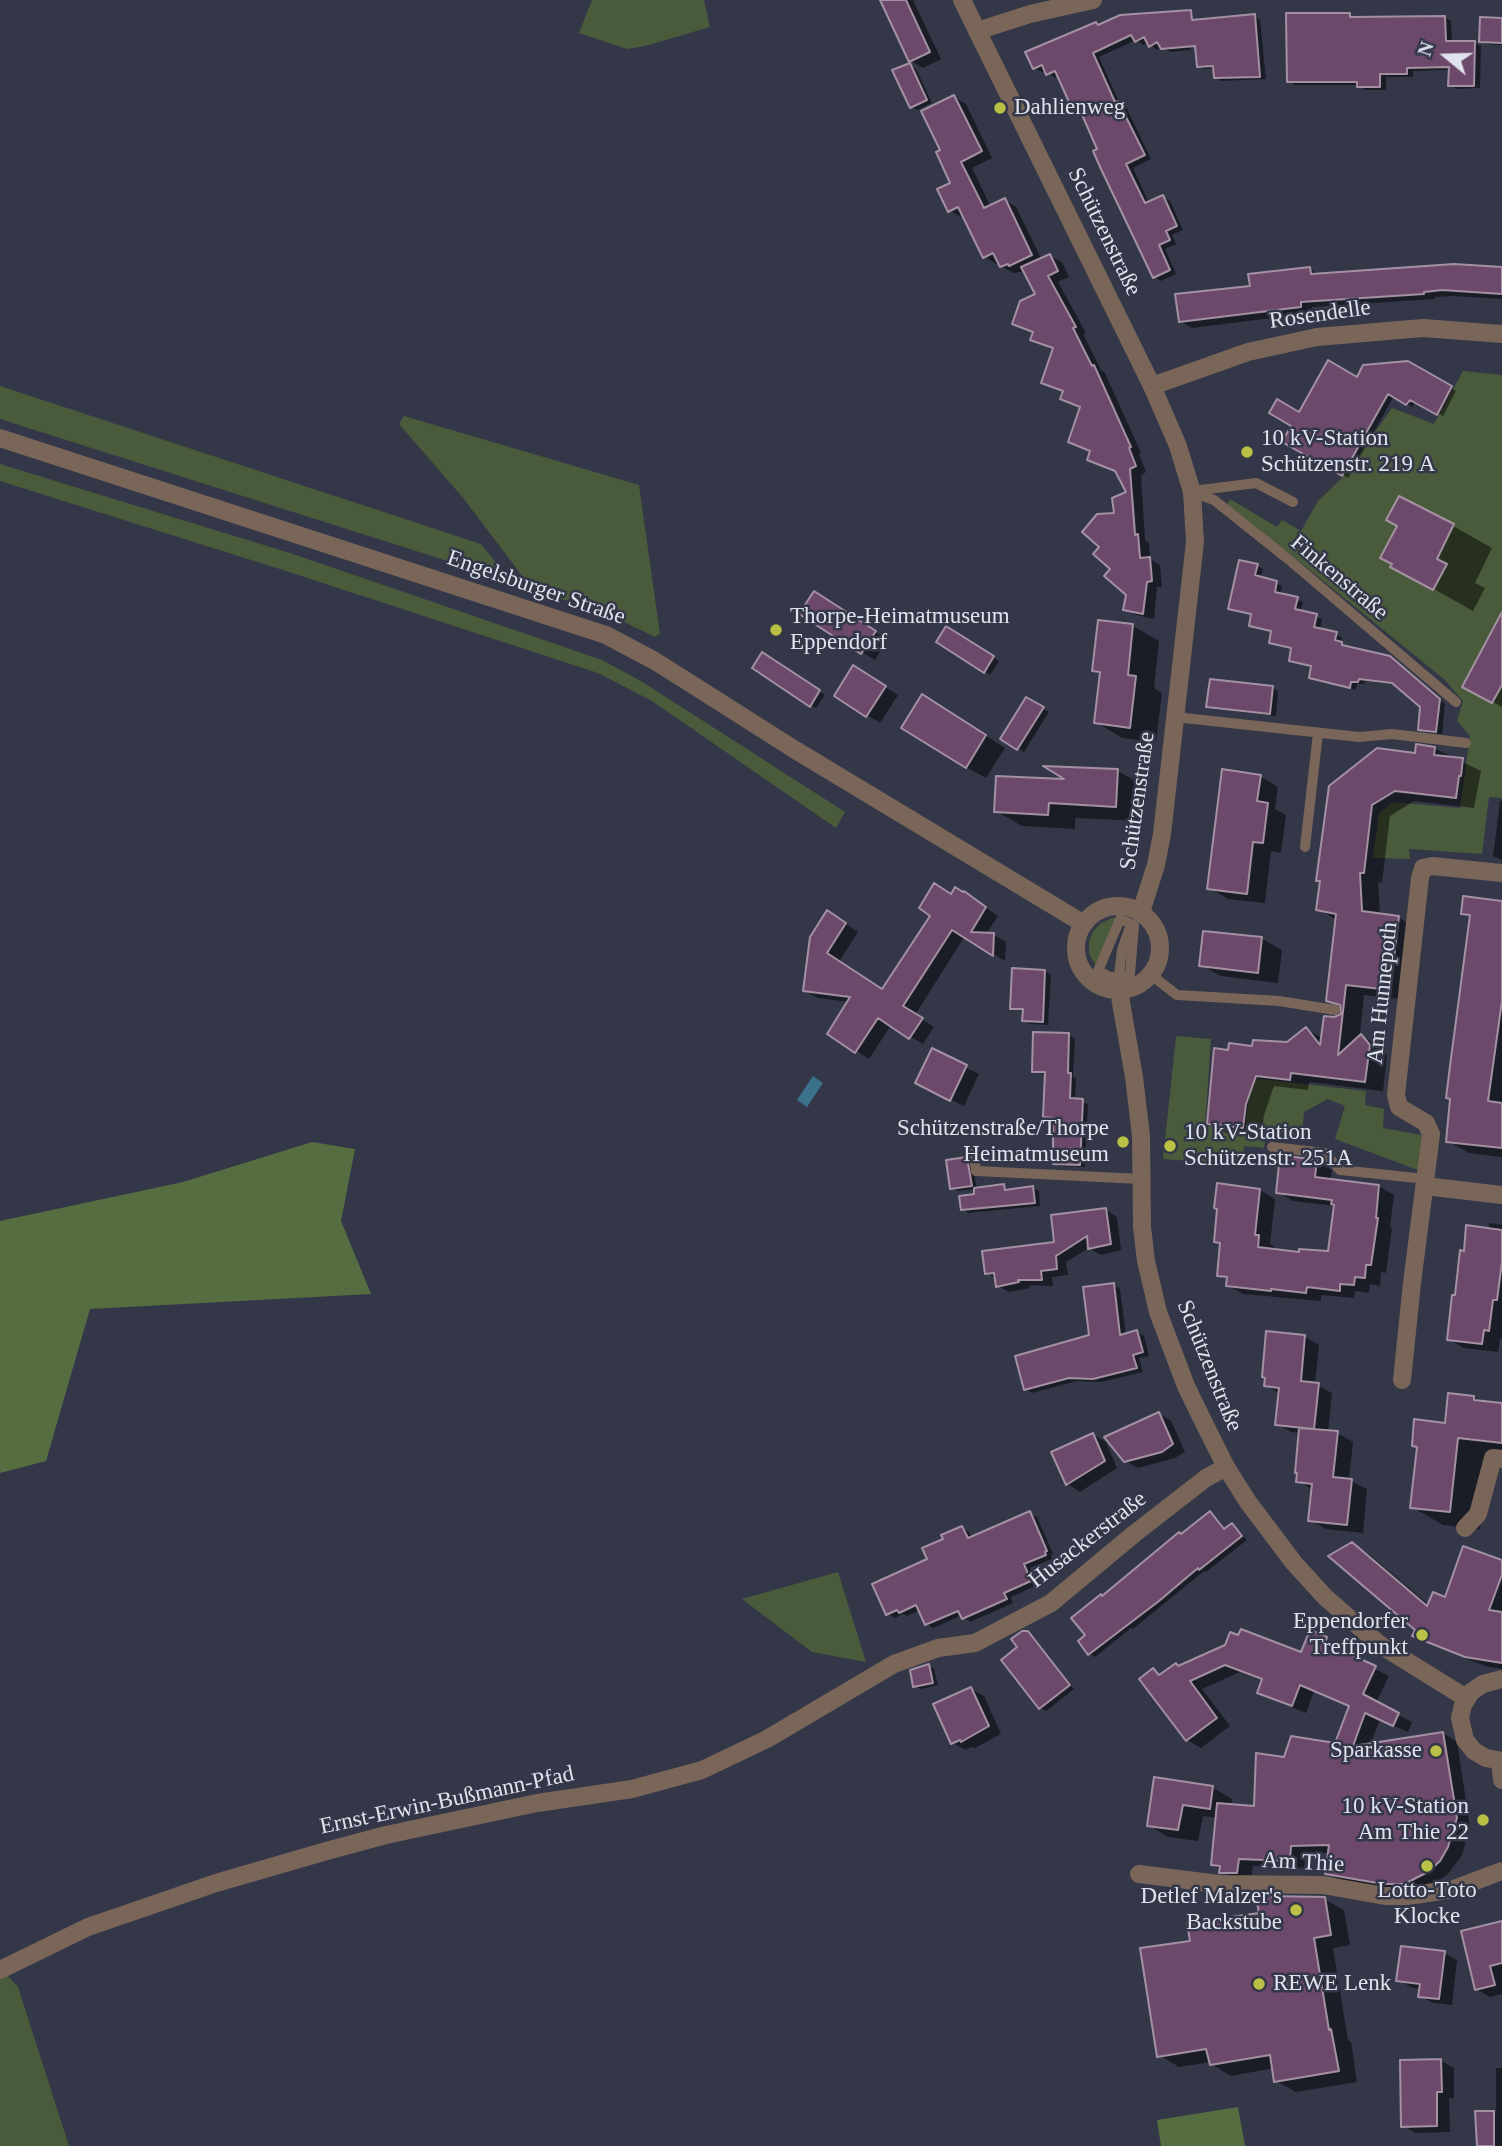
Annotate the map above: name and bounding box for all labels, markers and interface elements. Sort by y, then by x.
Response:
north arrow [1411,21,1481,91]
text: N [1414,39,1438,59]
place label: Dahlienweg [1014,94,1125,122]
marker: Dahlienweg [992,100,1008,116]
street label: Schützenstraße [1061,163,1147,301]
street label: Rosendelle [1267,294,1373,336]
place label: 10 kV-Station Schützenstr. 219 A [1261,425,1435,479]
marker: 10 kV-Station Schützenstr. 219 A [1239,444,1255,460]
street label: Finkenstraße [1285,529,1393,627]
street label: Engelsburger Straße [443,545,629,631]
place label: Thorpe-Heimatmuseum Eppendorf [790,603,1010,657]
marker: Thorpe-Heimatmuseum Eppendorf [768,622,784,638]
street label: Schützenstraße [1115,730,1161,872]
street label: Am Hunnepoth [1362,921,1404,1065]
place label: Schützenstraße/Thorpe Heimatmuseum [897,1115,1109,1169]
place label: 10 kV-Station Schützenstr. 251A [1184,1119,1353,1173]
marker: Schützenstraße/Thorpe Heimatmuseum [1115,1134,1131,1150]
marker: 10 kV-Station Schützenstr. 251A [1162,1138,1178,1154]
street label: Schützenstraße [1170,1296,1248,1436]
street label: Husackerstraße [1024,1485,1152,1595]
place label: Eppendorfer Treffpunkt [1293,1608,1408,1662]
marker: Eppendorfer Treffpunkt [1414,1627,1430,1643]
place label: Sparkasse [1330,1737,1422,1765]
marker: Sparkasse [1428,1743,1444,1759]
street label: Ernst-Erwin-Bußmann-Pfad [317,1761,577,1841]
place label: 10 kV-Station Am Thie 22 [1341,1793,1469,1847]
marker: 10 kV-Station Am Thie 22 [1475,1812,1491,1828]
street label: Am Thie [1261,1847,1345,1879]
marker: Lotto-Toto Klocke [1419,1858,1435,1874]
place label: Lotto-Toto Klocke [1377,1877,1477,1931]
place label: Detlef Malzer's Backstube [1141,1883,1282,1937]
marker: Detlef Malzer's Backstube [1288,1902,1304,1918]
place label: REWE Lenk [1273,1970,1391,1998]
marker: REWE Lenk [1251,1976,1267,1992]

